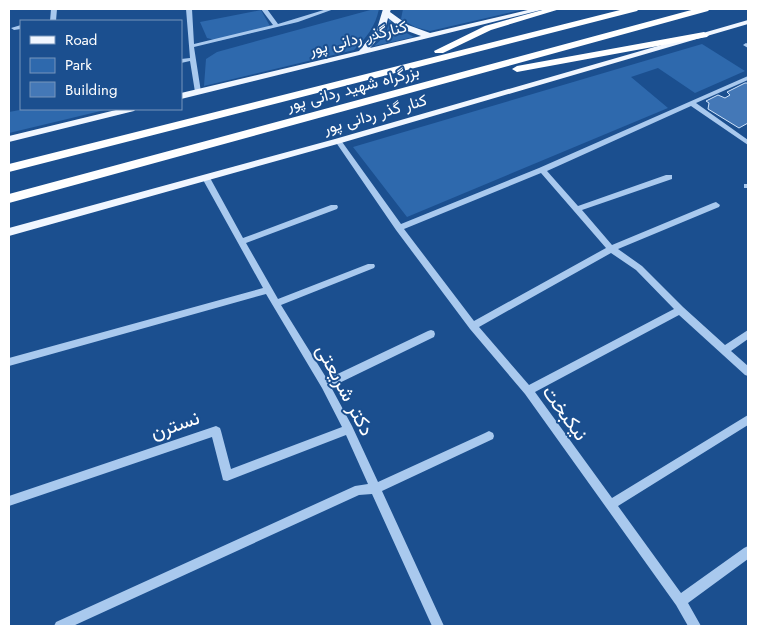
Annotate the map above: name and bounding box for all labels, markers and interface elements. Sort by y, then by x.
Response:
street label: کنارگذر ردانی پور [306,15,409,62]
legend [20,20,182,110]
text: Road [65,29,97,51]
text: Park [65,54,92,76]
street label: بزرگراه شهید ردانی پور [283,59,422,117]
text: Building [65,79,117,101]
street label: کنار گذر ردانی پور [320,88,429,140]
street label: دکتر شریعتی [309,339,381,441]
street label: نیکبخت [535,379,595,447]
street label: نسترن [146,403,204,447]

